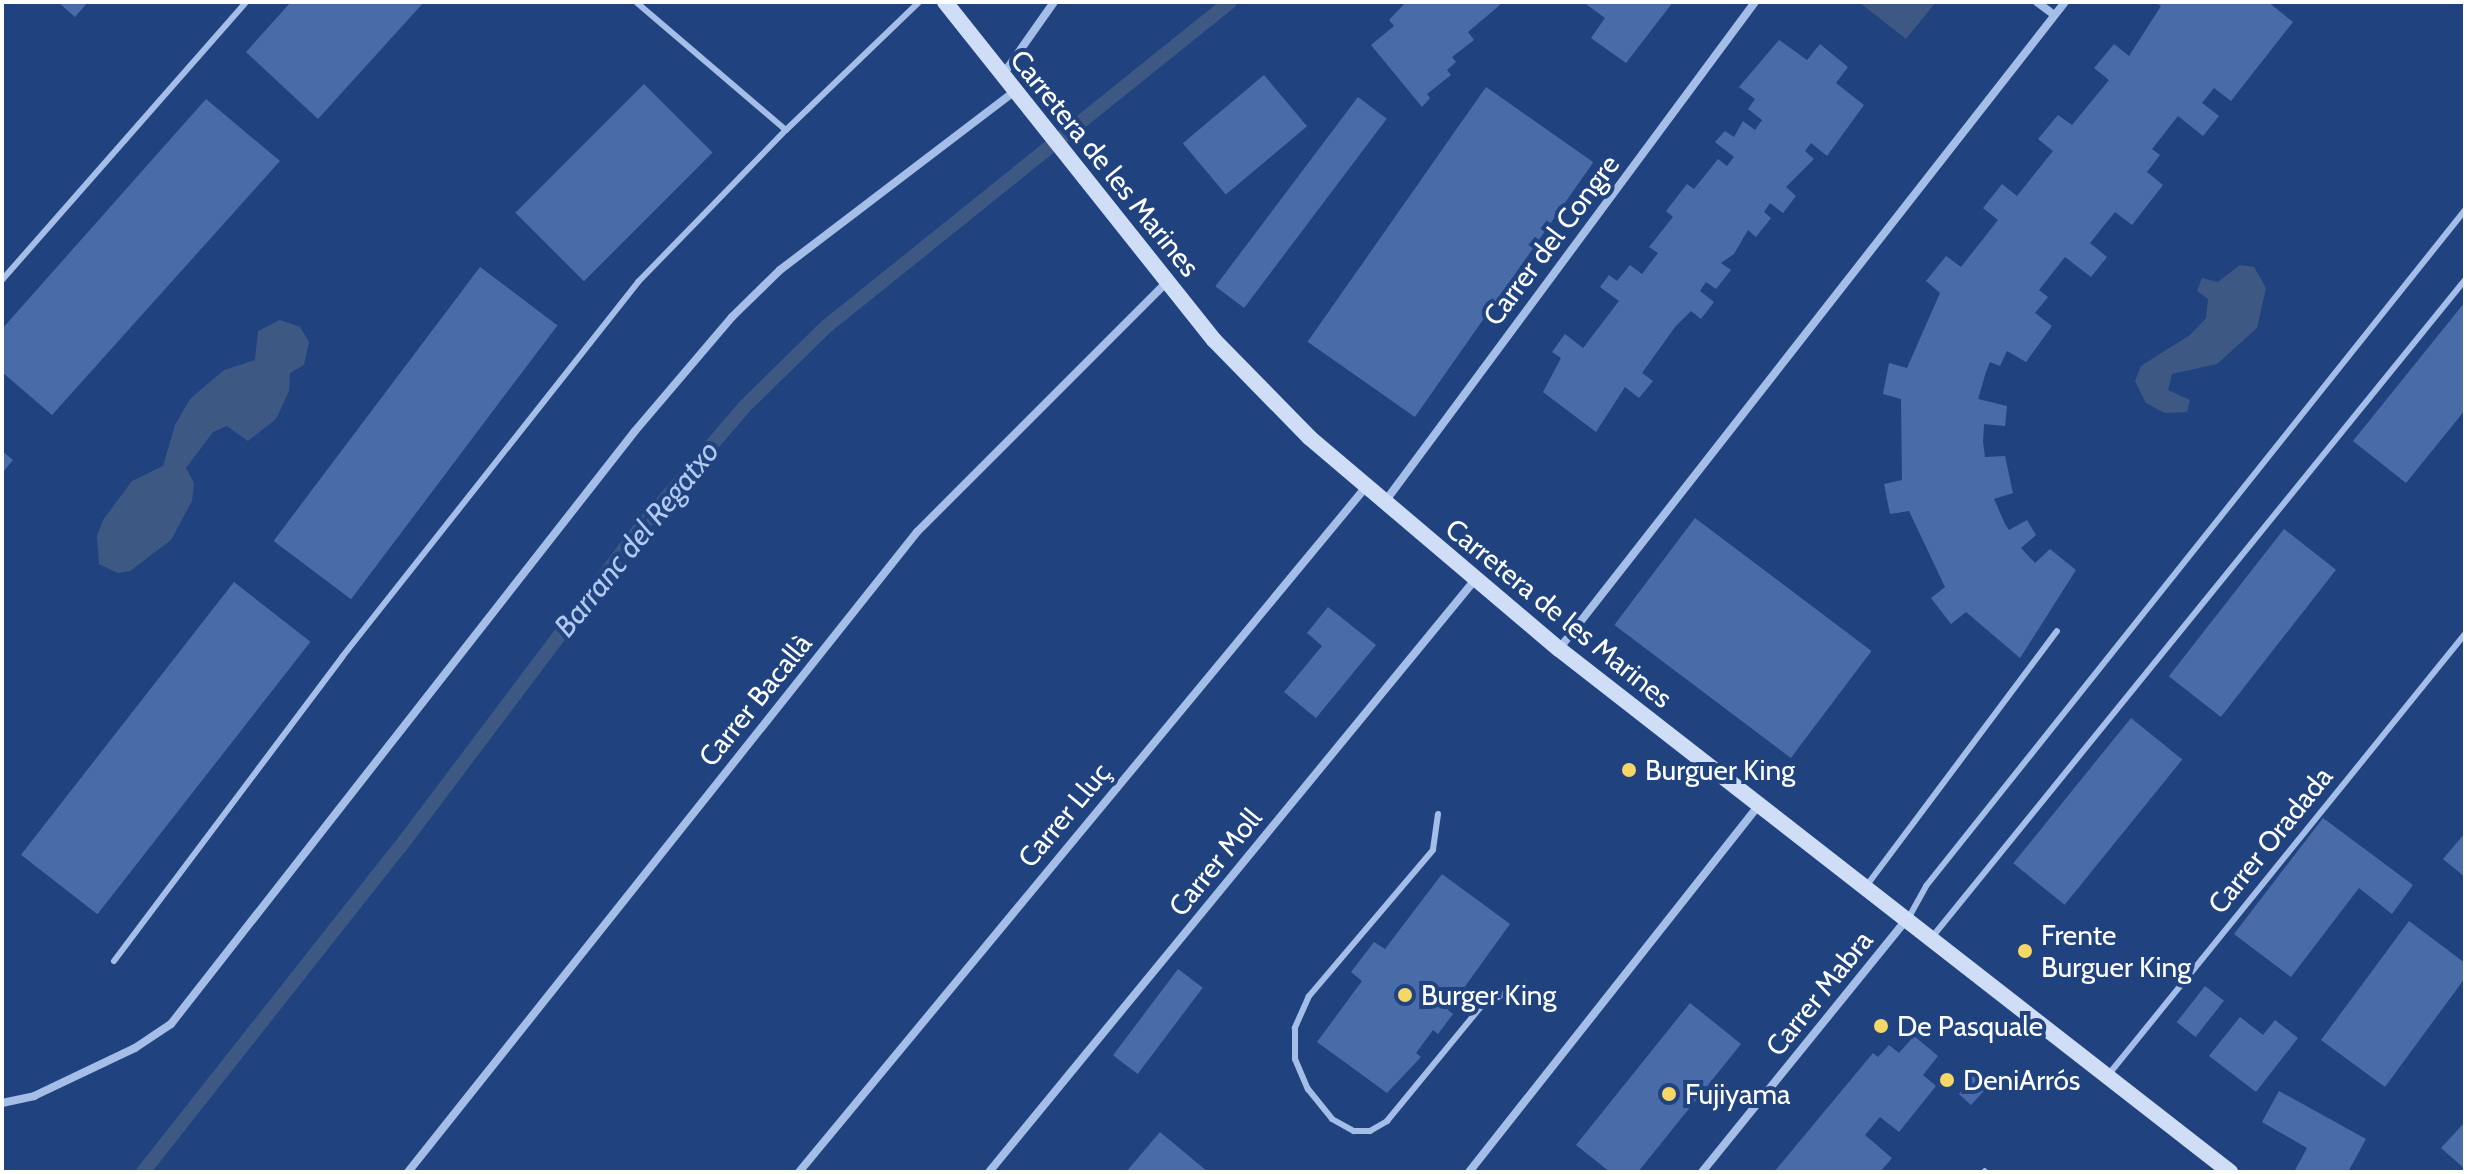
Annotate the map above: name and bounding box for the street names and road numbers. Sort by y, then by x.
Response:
street label: Carretera de les Marines [1003,43,1207,283]
street label: Carrer del Congre [1476,148,1626,332]
street label: Carretera de les Marines [1439,511,1679,715]
street label: Carrer Bacallà [691,627,819,773]
street label: Carrer Lluç [1011,756,1117,874]
street label: Carrer Oradada [2201,760,2339,920]
street label: Carrer Moll [1162,801,1268,923]
street label: Carrer Mabra [1758,924,1880,1062]

